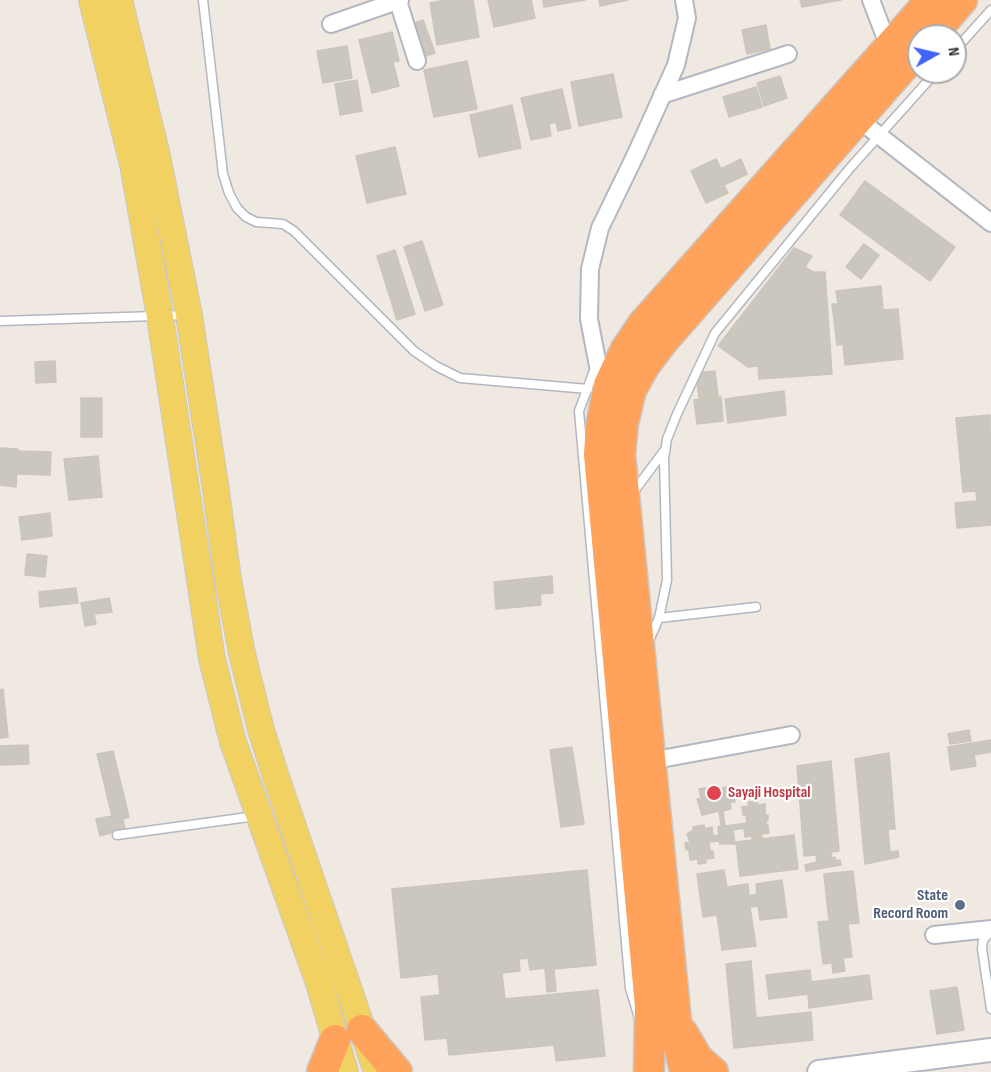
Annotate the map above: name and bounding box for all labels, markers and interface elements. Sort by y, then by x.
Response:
north arrow [907,24,967,84]
text: N [943,46,963,57]
place label: Sayaji Hospital [728,783,810,803]
marker: Sayaji Hospital [705,784,723,802]
place label: State Record Room [873,886,948,924]
marker: State Record Room [953,898,967,912]

